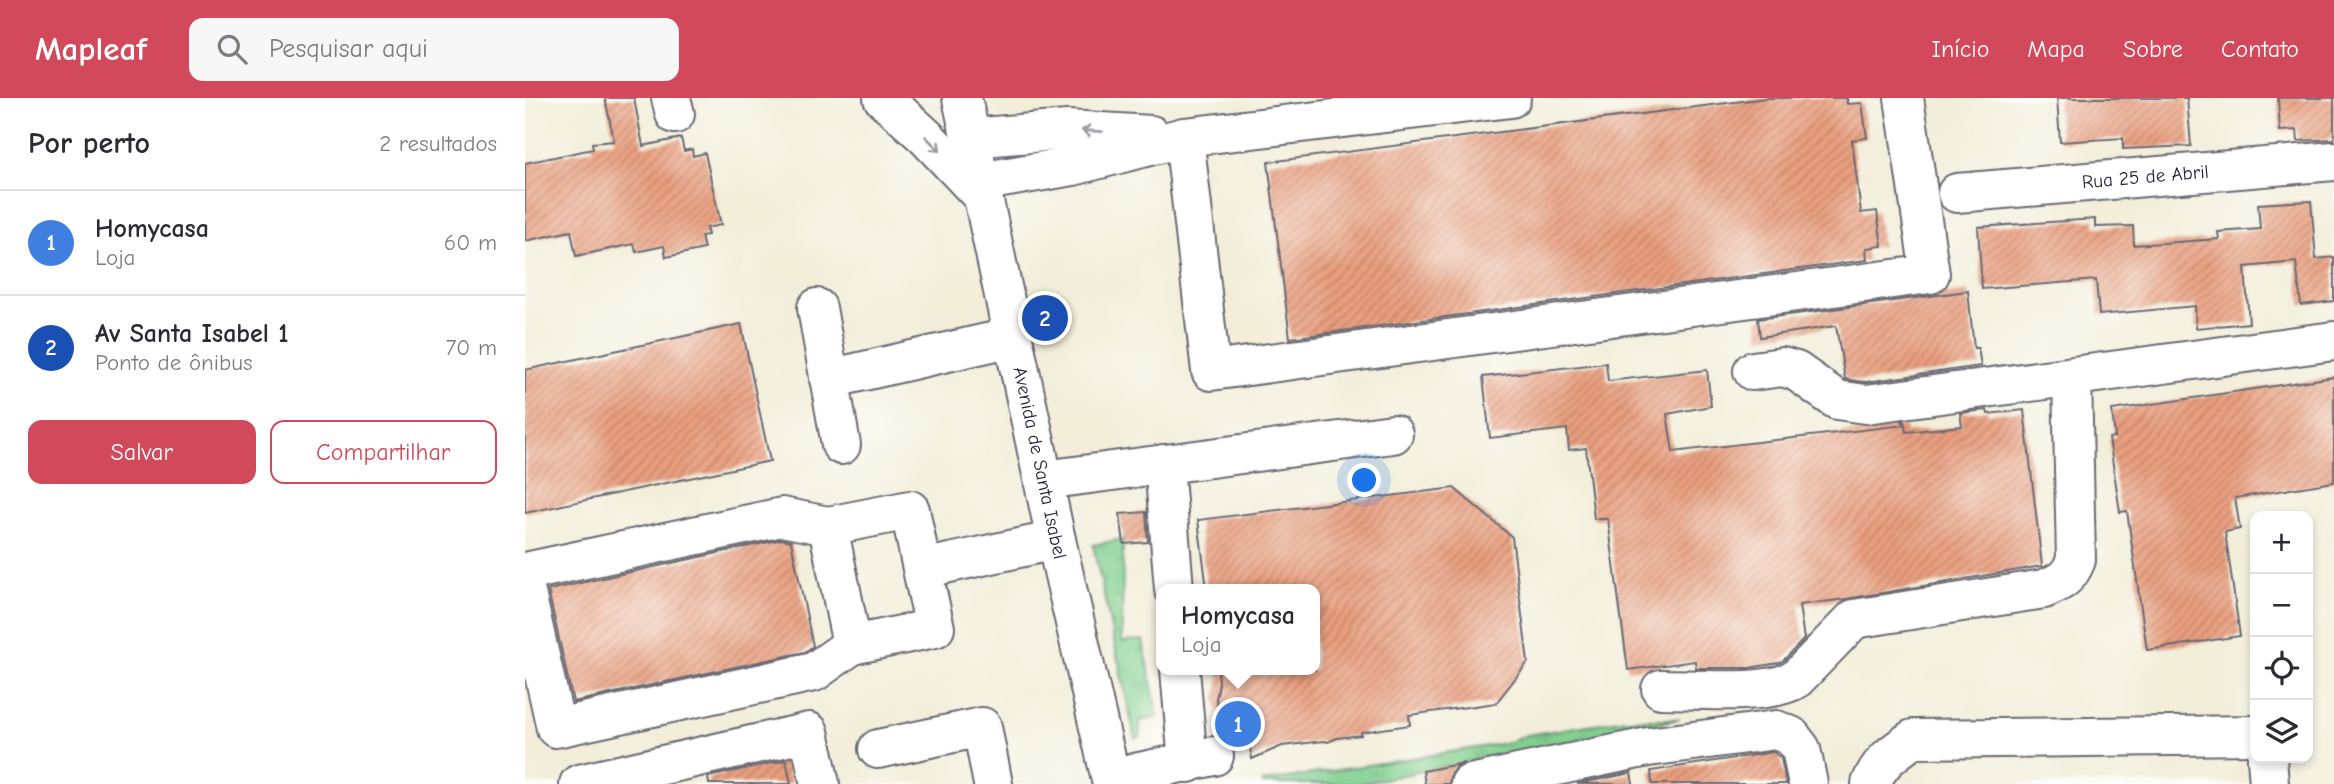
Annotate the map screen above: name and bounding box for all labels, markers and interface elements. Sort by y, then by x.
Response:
search box [189,18,679,81]
text: Mapleaf [35,30,147,68]
icon: search [213,30,251,68]
text: Pesquisar aqui [269,34,428,64]
text: Início [1931,35,1989,63]
text: Mapa [2027,35,2085,63]
text: Sobre [2123,35,2183,63]
text: Contato [2221,35,2299,63]
one-way arrow [1081,125,1104,138]
text: Por perto [28,126,150,161]
text: 2 resultados [379,130,497,157]
one-way arrow [924,136,941,153]
street label: Rua 25 de Abril [2081,161,2210,193]
text: Homycasa [95,214,209,244]
text: 1 [46,229,56,256]
text: 60 m [444,229,497,256]
text: Loja [95,244,135,271]
pin: 2 [1022,292,1068,344]
text: Av Santa Isabel 1 [95,319,288,349]
text: 2 [45,334,57,361]
text: 70 m [445,334,497,361]
text: Ponto de ônibus [95,349,253,376]
street label: Avenida de Santa Isabel [1008,365,1071,561]
button: Salvar [28,420,256,484]
button: Compartilhar [270,420,497,484]
your location [1347,463,1381,497]
map controls [2250,511,2313,763]
button: + [2250,511,2313,574]
button: − [2250,574,2313,637]
popup [1156,584,1320,675]
text: Homycasa [1181,601,1295,631]
text: Loja [1181,631,1222,658]
button: locate [2250,637,2313,700]
pin: 1 [1215,698,1261,750]
button: layers [2250,700,2313,763]

